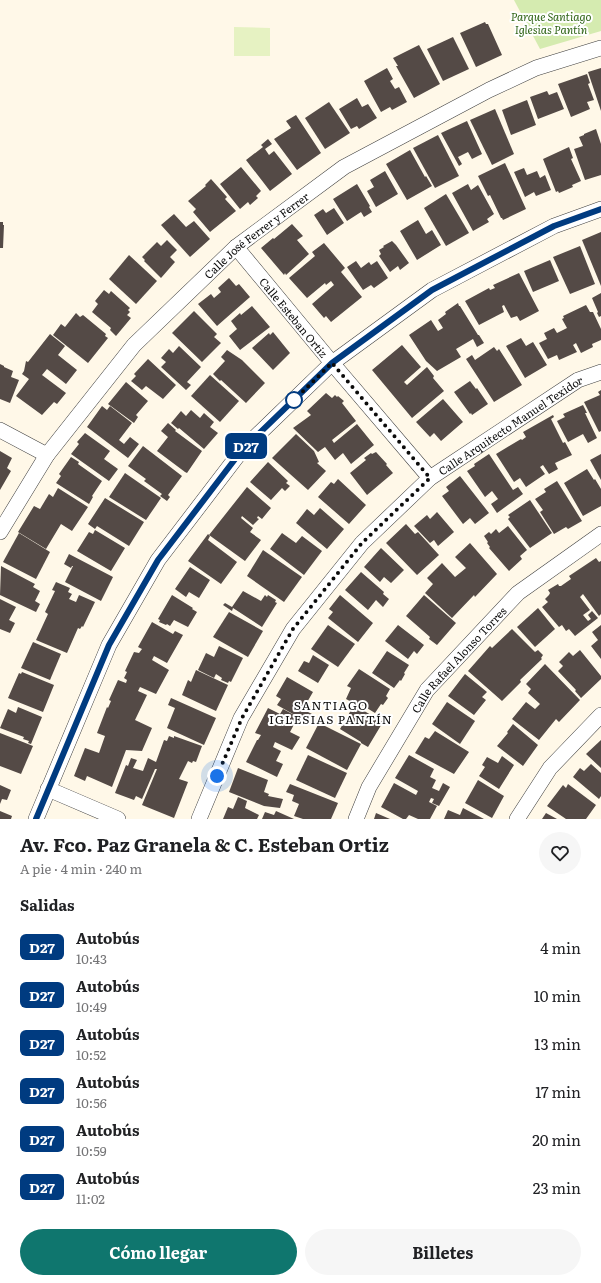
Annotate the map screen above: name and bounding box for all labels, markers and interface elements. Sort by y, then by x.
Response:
park label: Parque Santiago Iglesias Pantín [511,8,591,37]
street label: Calle José Ferrer y Ferrer [200,188,312,282]
street label: Calle Esteban Ortiz [256,274,332,361]
street label: Calle Arquitecto Manuel Texidor [435,371,585,479]
unlabelled marker [285,391,303,409]
line badge: D27 [223,433,269,459]
text: D27 [233,436,259,456]
street label: Calle Rafael Alonso Torres [407,603,510,716]
district label: SANTIAGO IGLESIAS PANTÍN [269,696,393,728]
your location [207,766,227,786]
text: Av. Fco. Paz Granela & C. Esteban Ortiz [20,830,389,858]
button: heart [539,832,581,874]
text: A pie · 4 min · 240 m [20,859,142,878]
text: Salidas [20,893,75,916]
text: Autobús [76,926,139,949]
text: 4 min [540,936,581,959]
text: D27 [29,937,55,957]
text: 10:43 [76,949,107,968]
text: Autobús [76,974,139,997]
text: 10 min [534,984,581,1007]
text: D27 [29,985,55,1005]
text: 10:49 [76,997,107,1016]
text: Autobús [76,1022,139,1045]
text: 13 min [534,1032,581,1055]
text: D27 [29,1033,55,1053]
text: 10:52 [76,1045,106,1064]
text: Autobús [76,1070,139,1093]
text: 17 min [535,1080,581,1103]
text: D27 [29,1081,55,1101]
text: 10:56 [76,1093,107,1112]
text: Autobús [76,1118,139,1141]
text: 20 min [532,1128,581,1151]
text: D27 [29,1129,55,1149]
text: 10:59 [76,1141,107,1160]
text: Autobús [76,1166,139,1189]
text: 23 min [533,1176,581,1199]
text: D27 [29,1177,55,1197]
text: 11:02 [76,1189,105,1208]
button: Cómo llegar [20,1229,297,1275]
button: Billetes [305,1229,581,1275]

